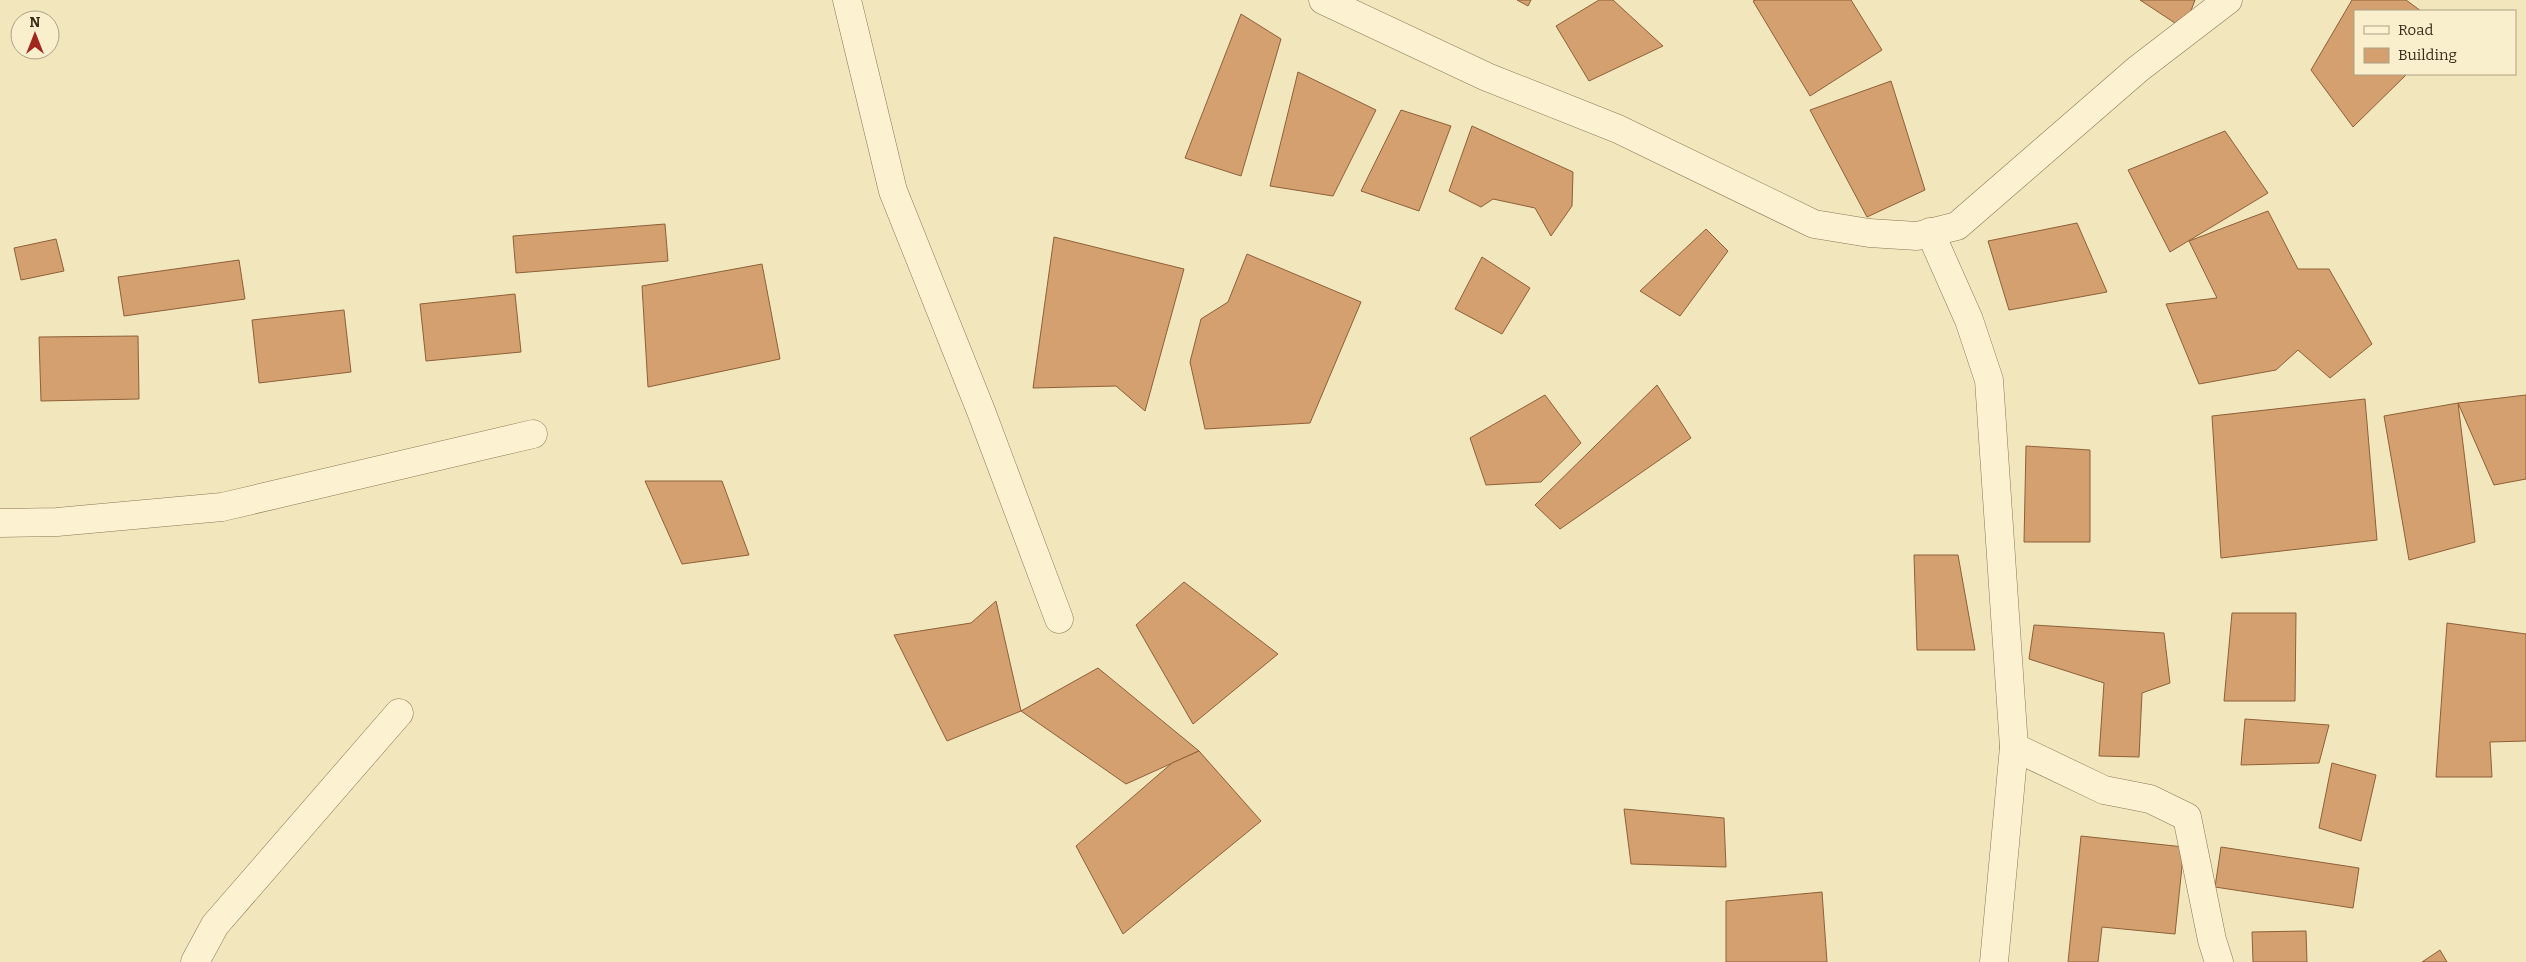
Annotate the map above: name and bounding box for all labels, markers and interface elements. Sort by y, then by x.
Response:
north arrow [10,10,60,60]
legend [2354,10,2516,75]
text: N [30,14,41,31]
text: Road [2398,21,2433,39]
text: Building [2398,46,2457,64]

